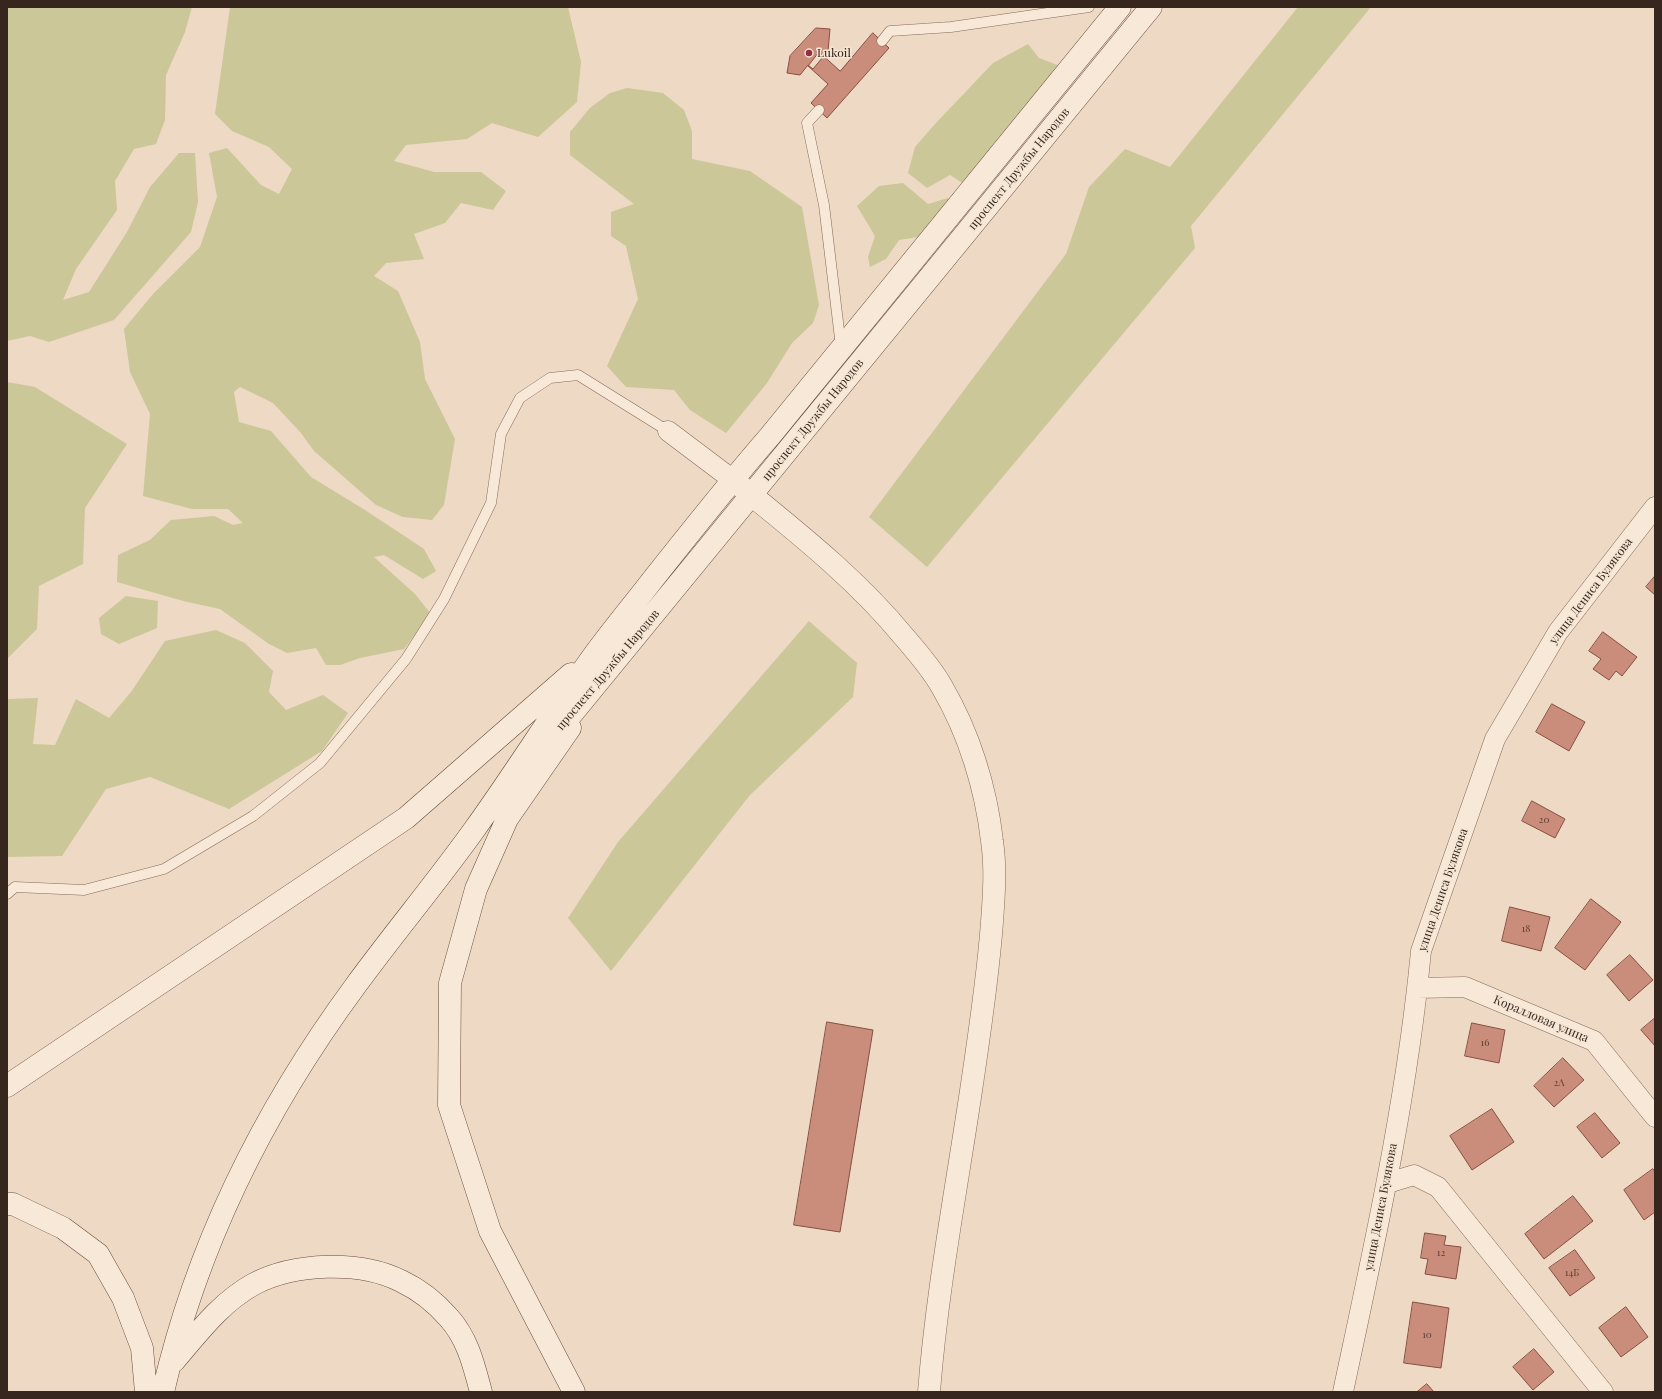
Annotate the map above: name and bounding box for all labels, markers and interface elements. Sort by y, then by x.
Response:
place label: Lukoil [817,46,851,60]
marker: Lukoil [804,48,814,58]
street label: проспект Дружбы Народов [965,105,1073,233]
street label: проспект Дружбы Народов [759,356,867,484]
street label: улица Дениса Булякова [1546,535,1636,647]
street label: проспект Дружбы Народов [553,607,663,733]
house number: 20 [1539,814,1549,826]
street label: улица Дениса Булякова [1415,827,1471,953]
house number: 18 [1522,923,1530,935]
street label: Коралловая улица [1491,992,1591,1046]
house number: 16 [1481,1037,1489,1049]
house number: 2А [1553,1077,1565,1089]
street label: улица Дениса Булякова [1362,1142,1400,1272]
house number: 12 [1437,1247,1445,1259]
house number: 14Б [1565,1267,1579,1279]
house number: 10 [1422,1329,1432,1341]

